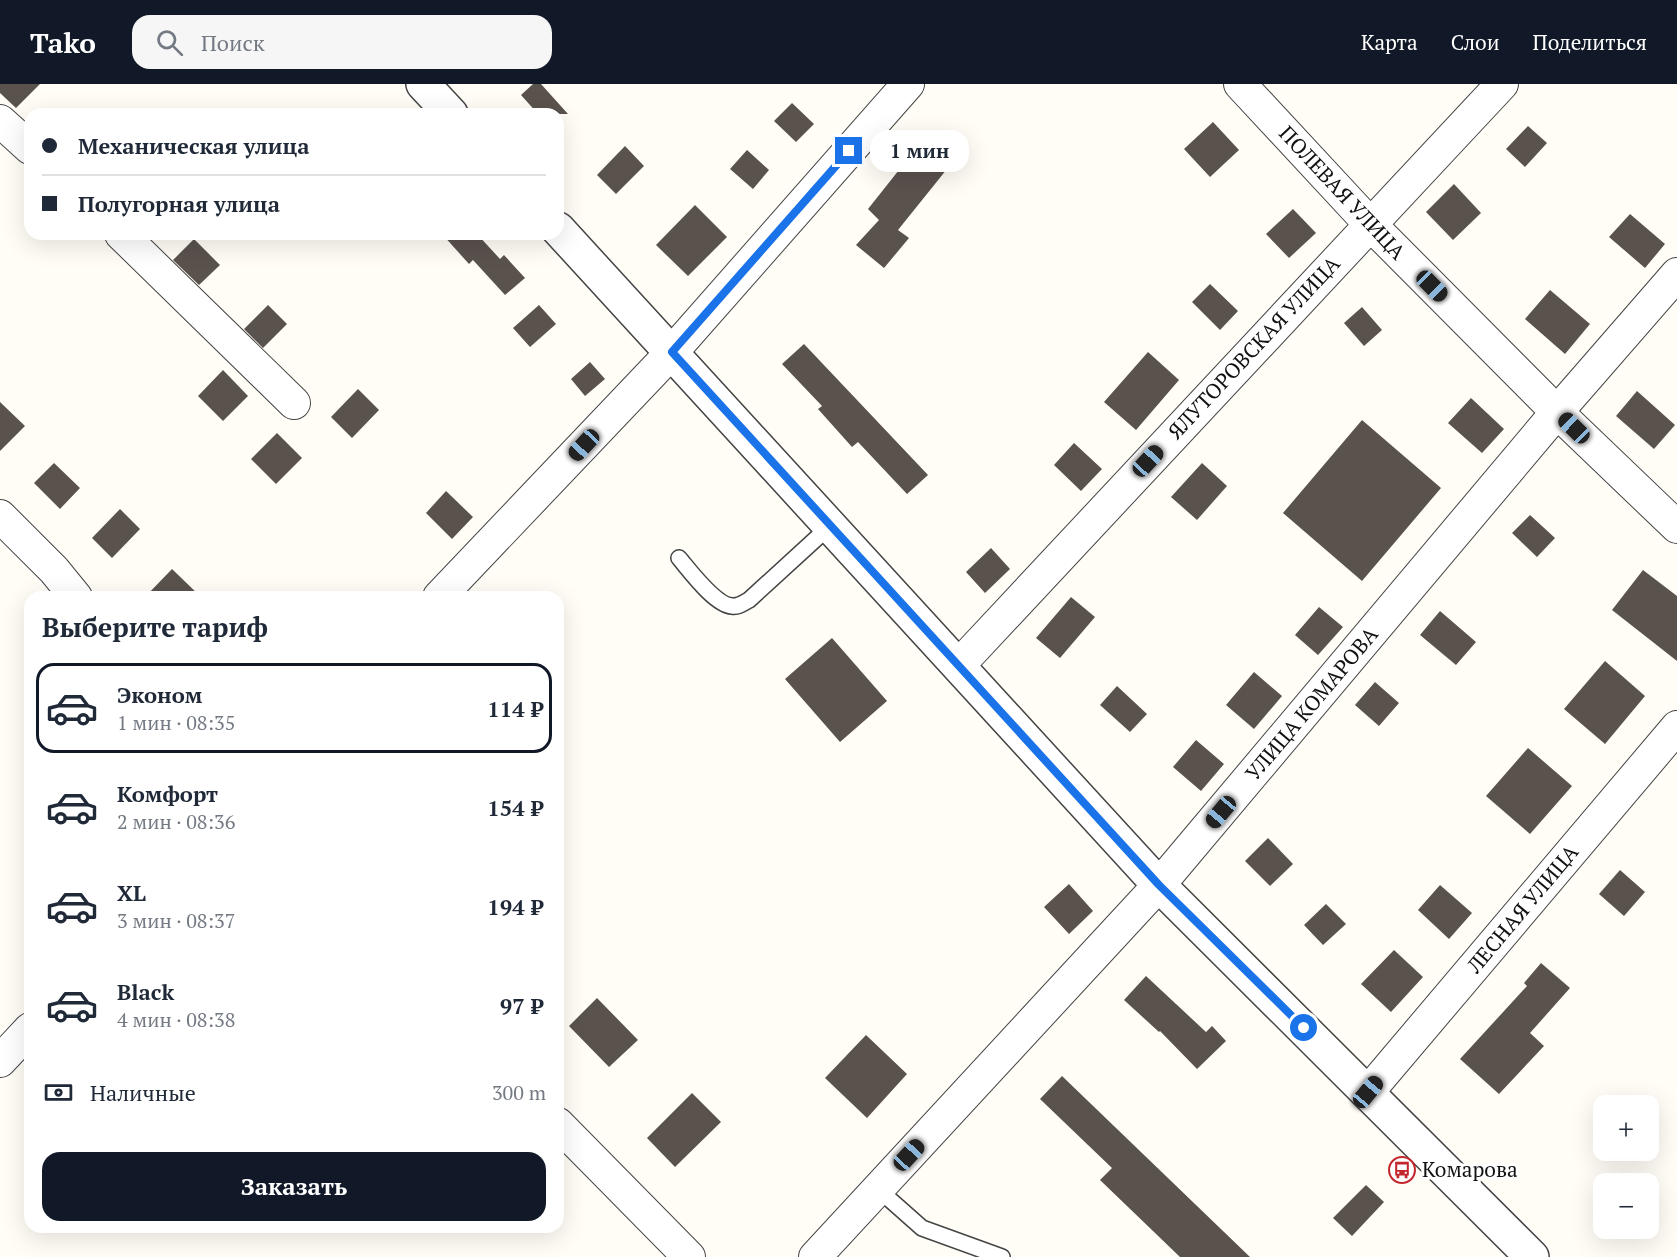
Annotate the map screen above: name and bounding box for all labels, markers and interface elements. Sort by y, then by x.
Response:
search box [132,15,552,69]
text: Tako [30,24,96,61]
icon: search [153,26,186,59]
text: Поиск [201,28,265,57]
text: Карта [1361,28,1418,56]
text: Слои [1451,28,1500,56]
text: Поделиться [1533,28,1647,56]
street label: ПОЛЕВАЯ УЛИЦА [1273,119,1413,266]
callout: 1 мин [870,130,969,172]
text: Механическая улица [78,131,310,160]
route end [835,137,862,164]
text: 1 мин [890,137,949,164]
text: Полугорная улица [78,189,280,218]
street label: ЯЛУТОРОВСКАЯ УЛИЦА [1161,249,1346,445]
car [1413,267,1451,305]
car [1555,409,1593,447]
car [565,426,603,464]
car [1129,442,1167,480]
text: Выберите тариф [42,609,268,645]
street label: УЛИЦА КОМАРОВА [1239,620,1384,786]
text: Эконом [117,680,202,709]
icon: car [45,681,99,735]
text: 114 ₽ [487,694,543,723]
text: 1 мин · 08:35 [117,709,235,736]
text: Комфорт [117,779,218,808]
icon: car [45,780,99,834]
car [1203,792,1239,832]
text: 154 ₽ [487,793,543,822]
text: 2 мин · 08:36 [117,808,235,835]
street label: ЛЕСНАЯ УЛИЦА [1460,838,1585,979]
text: XL [117,878,146,907]
icon: car [45,879,99,933]
text: 194 ₽ [487,892,543,921]
text: 3 мин · 08:37 [117,907,235,934]
text: Black [117,977,174,1006]
icon: car [45,978,99,1032]
text: 97 ₽ [500,991,543,1020]
text: 4 мин · 08:38 [117,1006,235,1033]
route start [1290,1014,1317,1041]
car [1350,1072,1386,1112]
icon: cash [42,1076,75,1109]
text: Наличные [90,1078,196,1107]
text: 300 m [492,1079,546,1106]
map controls [1593,1095,1659,1239]
button: + [1593,1095,1659,1161]
car [890,1136,928,1174]
button: Заказать [42,1152,546,1221]
bus stop icon: Комарова [1387,1155,1417,1185]
place label: Комарова [1422,1155,1518,1183]
button: − [1593,1173,1659,1239]

